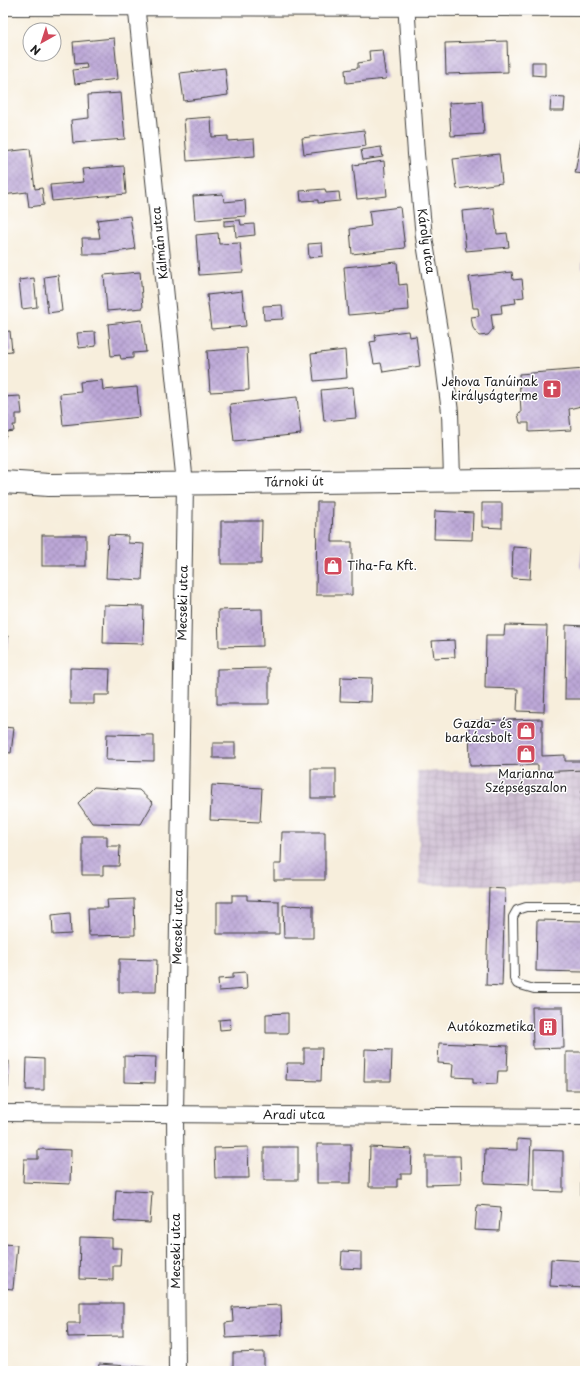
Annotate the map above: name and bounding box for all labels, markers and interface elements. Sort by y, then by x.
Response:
north arrow [22,22,62,62]
text: N [26,41,44,60]
street label: Kálmán utca [146,205,172,280]
street label: Károly utca [414,207,441,275]
place label: Jehova Tanúinak királyságterme [441,372,538,404]
church icon: Jehova Tanúinak királyságterme [541,378,563,400]
street label: Tárnoki út [264,471,324,491]
shop icon: Tiha-Fa Kft. [322,555,344,577]
place label: Tiha-Fa Kft. [347,556,417,574]
street label: Mecseki utca [172,565,192,641]
place label: Gazda- és barkácsbolt [445,714,513,746]
shop icon: Gazda- és barkácsbolt [515,720,537,742]
shop icon: Marianna Szépségszalon [515,743,537,765]
place label: Marianna Szépségszalon [485,764,567,796]
street label: Mecseki utca [167,889,187,965]
building icon: Autókozmetika [537,1016,559,1038]
place label: Autókozmetika [447,1017,534,1035]
street label: Aradi utca [263,1105,326,1123]
street label: Mecseki utca [166,1213,184,1289]

